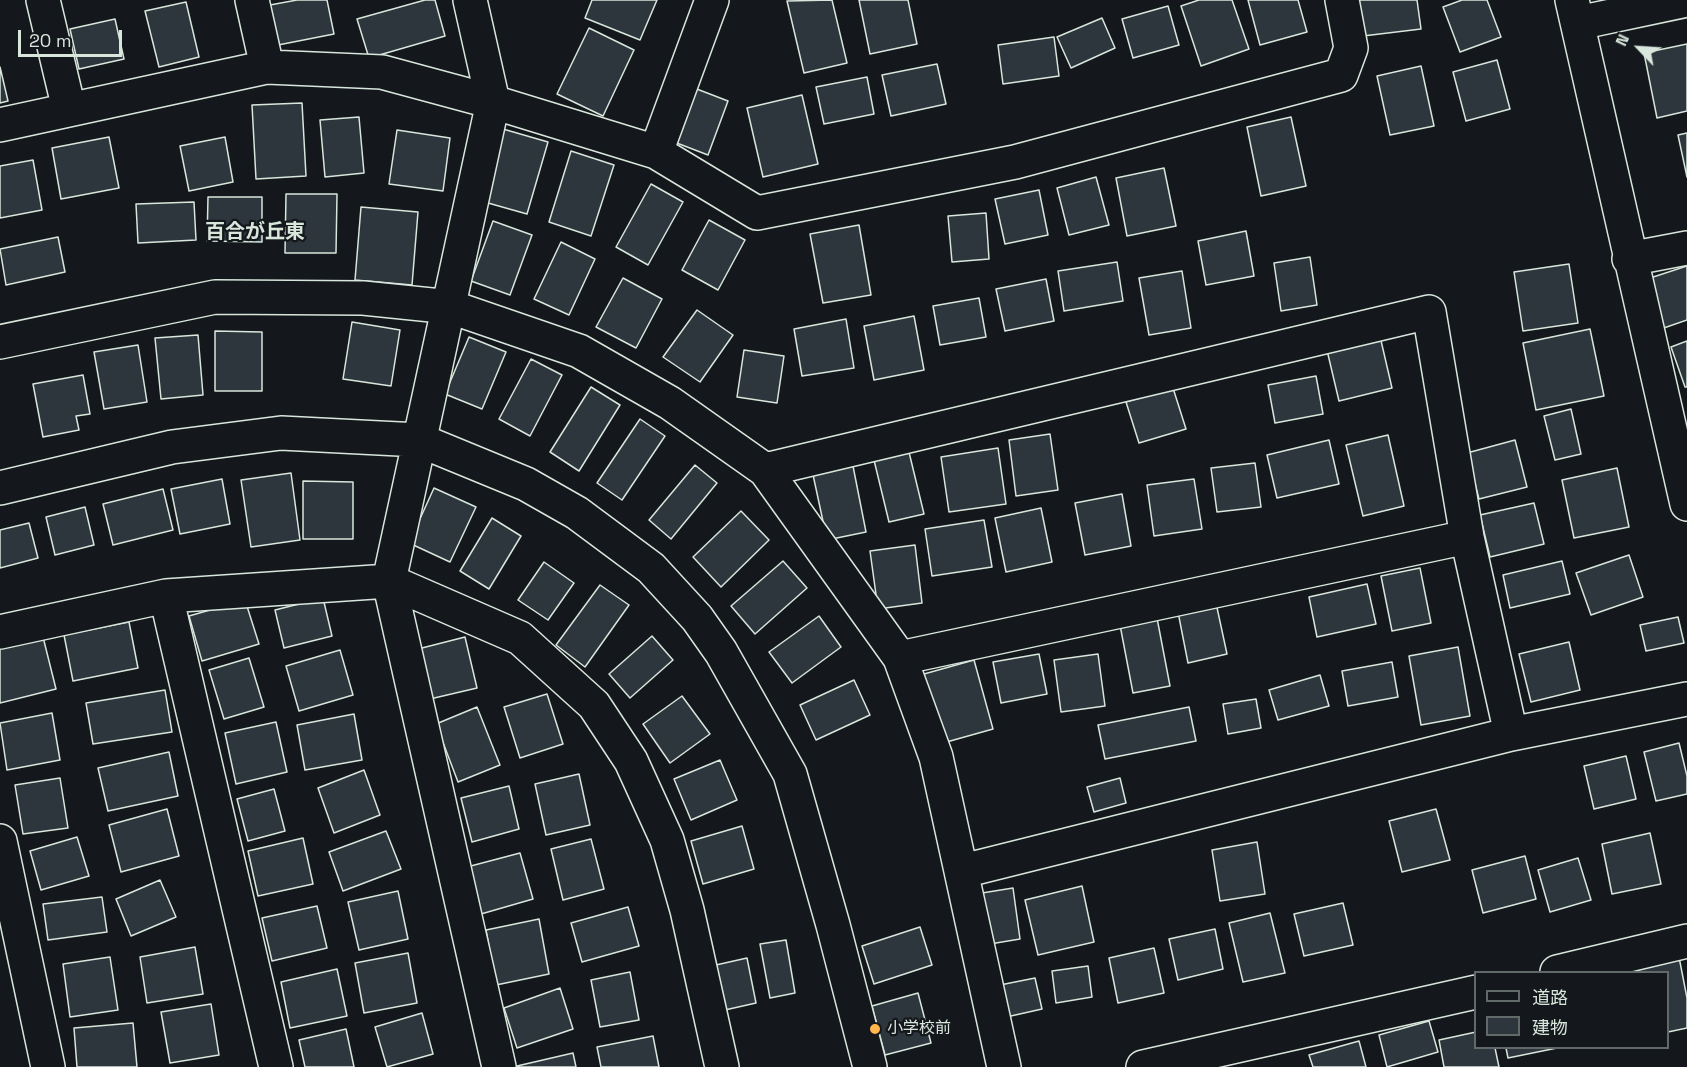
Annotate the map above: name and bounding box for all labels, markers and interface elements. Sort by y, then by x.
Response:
scale bar [21,18,124,56]
north arrow [1609,18,1669,78]
text: 20 m [29,29,72,52]
text: N [1610,31,1634,49]
district label: 百合が丘東 [205,221,305,245]
legend [1474,971,1669,1049]
text: 道路 [1532,986,1568,1009]
text: 建物 [1532,1016,1568,1039]
place label: 小学校前 [887,1019,951,1039]
marker: 小学校前 [868,1022,882,1036]

